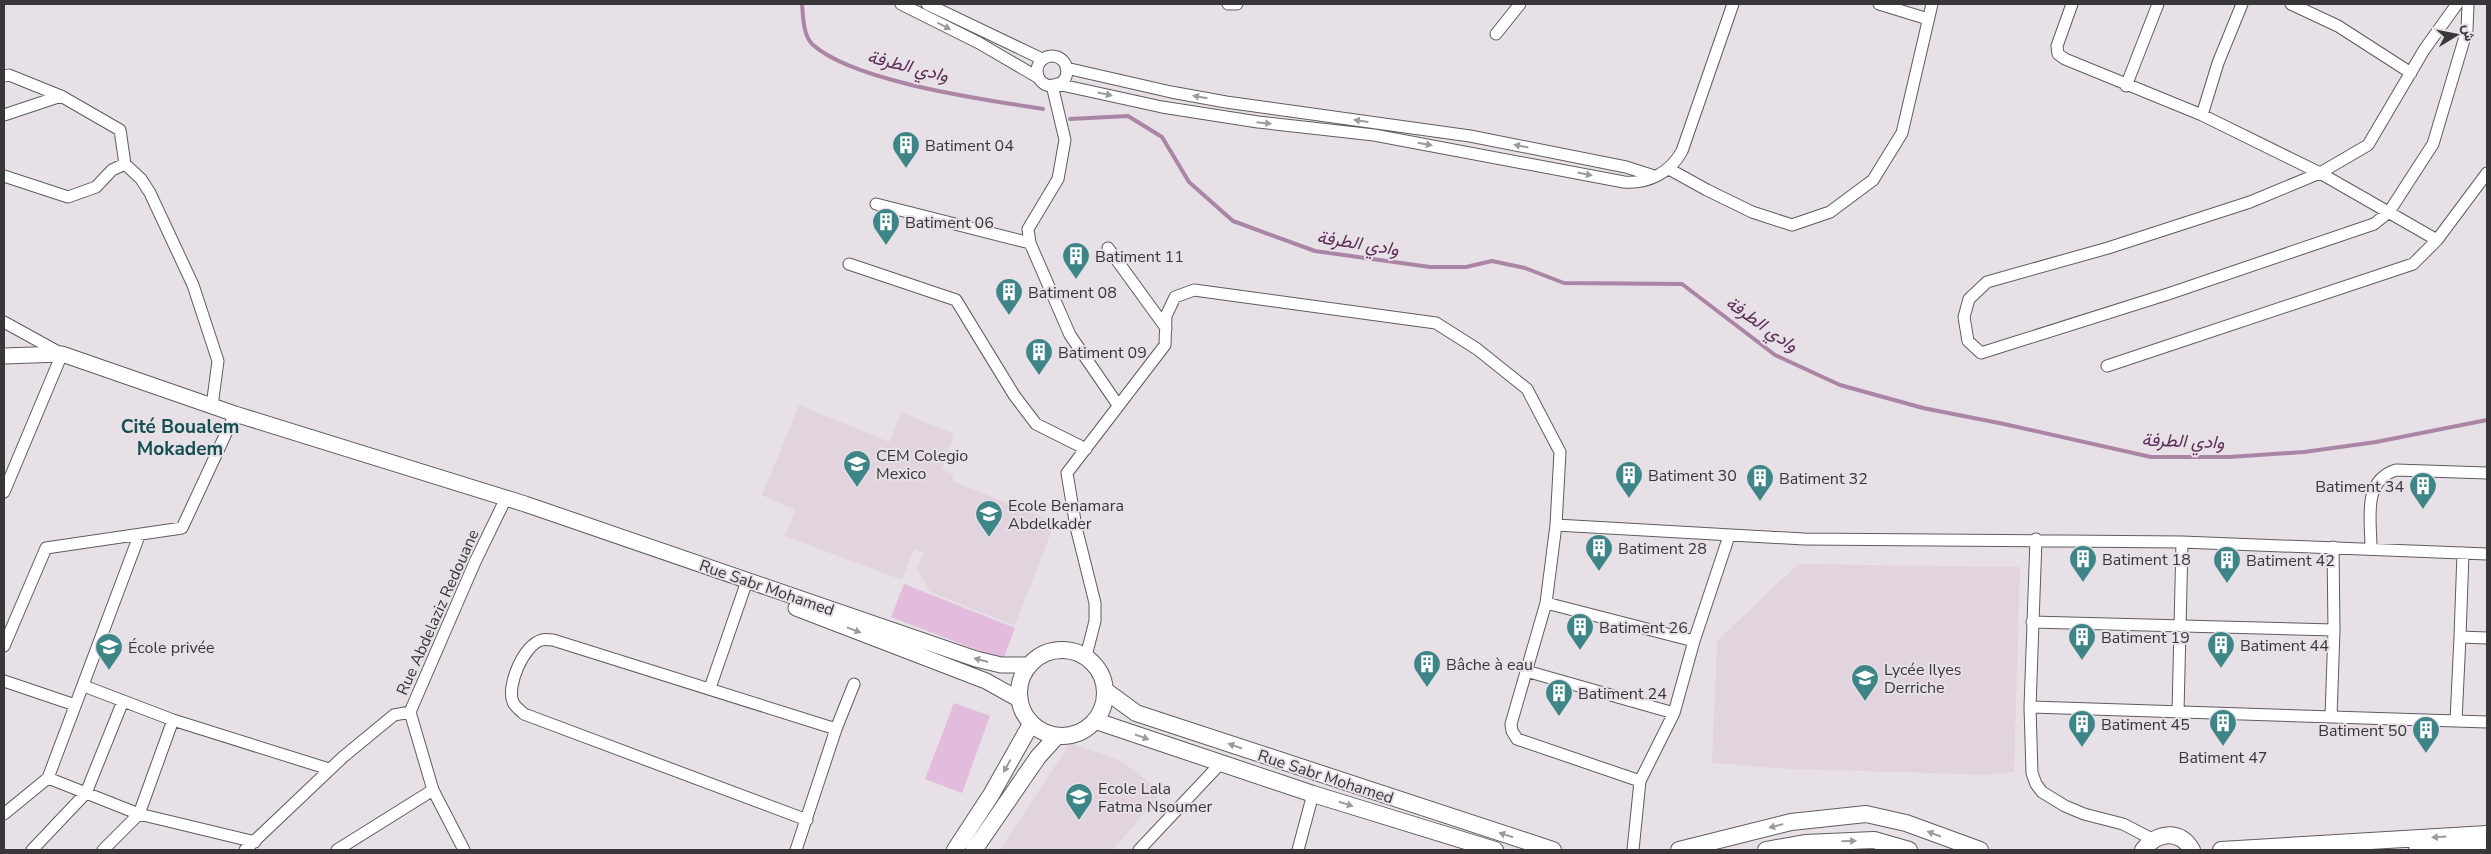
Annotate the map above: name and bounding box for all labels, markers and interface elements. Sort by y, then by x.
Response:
north arrow [2431,10,2481,60]
one-way arrow [937,22,952,30]
text: ش [2457,23,2479,43]
water label: وادي الطرفة [864,44,951,91]
one-way arrow [1097,91,1113,99]
one-way arrow [1191,92,1207,100]
one-way arrow [1352,117,1368,125]
one-way arrow [1257,119,1273,127]
building icon: Batiment 04 [891,130,921,169]
place label: Batiment 04 [925,135,1014,157]
one-way arrow [1418,140,1433,148]
one-way arrow [1513,142,1529,150]
one-way arrow [1578,171,1594,179]
building icon: Batiment 06 [871,207,901,246]
place label: Batiment 06 [905,212,994,234]
water label: وادي الطرفة [1315,225,1401,264]
building icon: Batiment 11 [1061,241,1091,280]
place label: Batiment 11 [1095,246,1184,268]
building icon: Batiment 08 [994,277,1024,316]
place label: Batiment 08 [1028,282,1117,304]
water label: وادي الطرفة [1719,290,1803,360]
building icon: Batiment 09 [1024,337,1054,376]
place label: Batiment 09 [1058,342,1147,364]
district label: Cité Boualem Mokadem [121,414,239,462]
water label: وادي الطرفة [2141,428,2225,457]
place label: CEM Colegio Mexico [876,445,968,485]
school or university icon: CEM Colegio Mexico [842,449,872,488]
building icon: Batiment 30 [1614,460,1644,499]
building icon: Batiment 32 [1745,463,1775,502]
place label: Batiment 30 [1648,465,1737,487]
place label: Batiment 32 [1779,468,1868,490]
building icon: Batiment 34 [2408,471,2438,510]
place label: Batiment 34 [2315,476,2404,498]
place label: Ecole Benamara Abdelkader [1008,495,1124,535]
school or university icon: Ecole Benamara Abdelkader [974,499,1004,538]
street label: Rue Abdelaziz Redouane [391,526,484,699]
building icon: Batiment 28 [1584,533,1614,572]
place label: Batiment 28 [1618,538,1707,560]
building icon: Batiment 18 [2068,544,2098,583]
building icon: Batiment 42 [2212,545,2242,584]
place label: Batiment 18 [2102,549,2191,571]
place label: Batiment 42 [2246,550,2335,572]
street label: Rue Sabr Mohamed [696,555,837,621]
building icon: Batiment 26 [1565,612,1595,651]
place label: Batiment 26 [1599,617,1688,639]
building icon: Batiment 19 [2067,622,2097,661]
one-way arrow [846,627,861,635]
place label: Batiment 19 [2101,627,2190,649]
building icon: Batiment 44 [2206,630,2236,669]
school or university icon: École privée [94,632,124,671]
place label: Batiment 44 [2240,635,2329,657]
place label: École privée [128,637,215,659]
building icon: Bâche à eau [1412,649,1442,688]
place label: Bâche à eau [1446,654,1533,676]
one-way arrow [973,655,988,663]
place label: Lycée Ilyes Derriche [1884,659,1961,699]
school or university icon: Lycée Ilyes Derriche [1850,663,1880,702]
building icon: Batiment 24 [1544,678,1574,717]
place label: Batiment 24 [1578,683,1667,705]
building icon: Batiment 47 [2208,708,2238,747]
building icon: Batiment 45 [2067,709,2097,748]
place label: Batiment 45 [2101,714,2190,736]
building icon: Batiment 50 [2411,715,2441,754]
place label: Batiment 50 [2318,720,2407,742]
one-way arrow [1135,734,1150,741]
one-way arrow [1228,742,1243,750]
street label: Rue Sabr Mohamed [1255,745,1396,809]
place label: Batiment 47 [2179,747,2267,769]
one-way arrow [1003,759,1012,773]
place label: Ecole Lala Fatma Nsoumer [1098,778,1212,818]
school or university icon: Ecole Lala Fatma Nsoumer [1064,782,1094,821]
one-way arrow [1339,801,1354,809]
one-way arrow [1768,823,1783,831]
one-way arrow [1927,830,1942,837]
one-way arrow [1498,831,1513,839]
one-way arrow [2430,833,2446,841]
one-way arrow [1842,837,1858,845]

